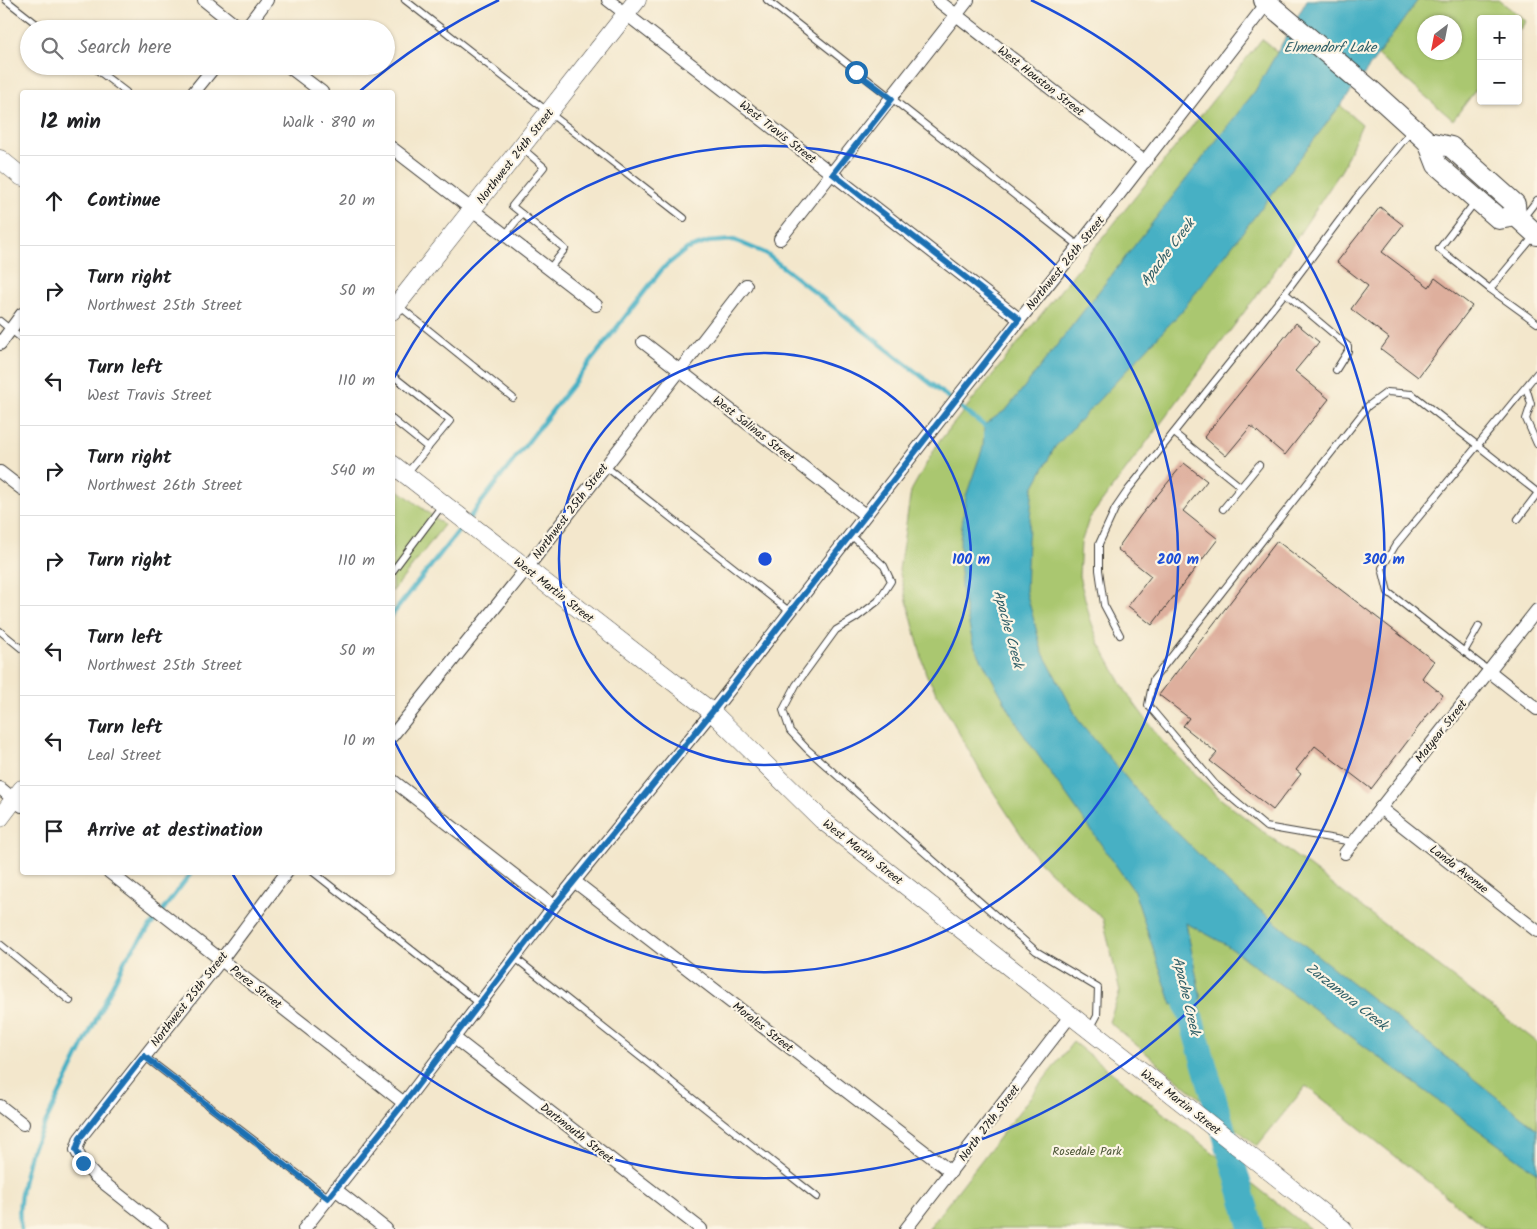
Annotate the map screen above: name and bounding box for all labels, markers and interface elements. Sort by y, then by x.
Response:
north arrow [1417,15,1462,60]
map controls [1477,15,1522,105]
button: + [1477,15,1522,60]
search box [20,20,395,75]
text: Search here [78,33,172,63]
icon: search [38,34,66,62]
water label: Elmendorf Lake [1284,37,1378,59]
street label: West Houston Street [993,41,1088,122]
button: − [1477,60,1522,105]
route start [845,61,868,84]
street label: West Travis Street [735,96,821,169]
street label: Northwest 24th Street [472,104,559,208]
text: 12 min [40,106,101,139]
text: Walk · 890 m [282,110,375,135]
text: Continue [87,186,160,216]
icon: ahead [40,187,68,215]
text: 20 m [339,188,375,213]
street label: Northwest 26th Street [1021,212,1110,315]
water label: Apache Creek [1135,212,1202,291]
text: Turn right [87,263,172,293]
icon: right [40,277,68,305]
text: 50 m [339,278,375,303]
text: Northwest 25th Street [87,293,242,318]
text: Turn left [87,353,162,383]
icon: left [40,367,68,395]
text: 110 m [338,368,375,393]
text: West Travis Street [87,383,212,408]
street label: West Salinas Street [709,391,799,468]
text: Turn right [87,443,172,473]
icon: right [40,457,68,485]
text: 540 m [330,458,375,483]
street label: Northwest 25th Street [528,459,613,563]
text: Northwest 26th Street [87,473,243,498]
text: Turn right [87,546,172,576]
icon: right [40,547,68,575]
text: 110 m [338,548,375,573]
text: 100 m [952,548,990,572]
text: 200 m [1157,548,1199,572]
text: 300 m [1362,548,1405,572]
centre of rings [756,550,774,568]
street label: West Martin Street [509,553,598,628]
water label: Apache Creek [987,588,1030,673]
text: Turn left [87,623,162,653]
icon: left [40,637,68,665]
text: 50 m [339,638,375,663]
text: Northwest 25th Street [87,653,242,678]
street label: Matyear Street [1411,695,1472,767]
text: Turn left [87,713,162,743]
icon: left [40,727,68,755]
text: 10 m [343,728,375,753]
text: Leal Street [87,743,161,768]
street label: West Martin Street [818,815,907,890]
text: Arrive at destination [87,816,263,846]
icon: arrive [40,817,68,845]
street label: Landa Avenue [1425,840,1493,899]
street label: Northwest 25th Street [146,947,233,1051]
water label: Apache Creek [1166,955,1206,1040]
water label: Zarzamora Creek [1301,958,1394,1037]
street label: Perez Street [225,961,286,1014]
street label: Morales Street [728,997,798,1058]
street label: West Martin Street [1136,1065,1225,1140]
street label: North 27th Street [954,1080,1025,1166]
street label: Dartmouth Street [536,1098,618,1169]
park label: Rosedale Park [1052,1142,1122,1161]
route end [72,1152,95,1175]

